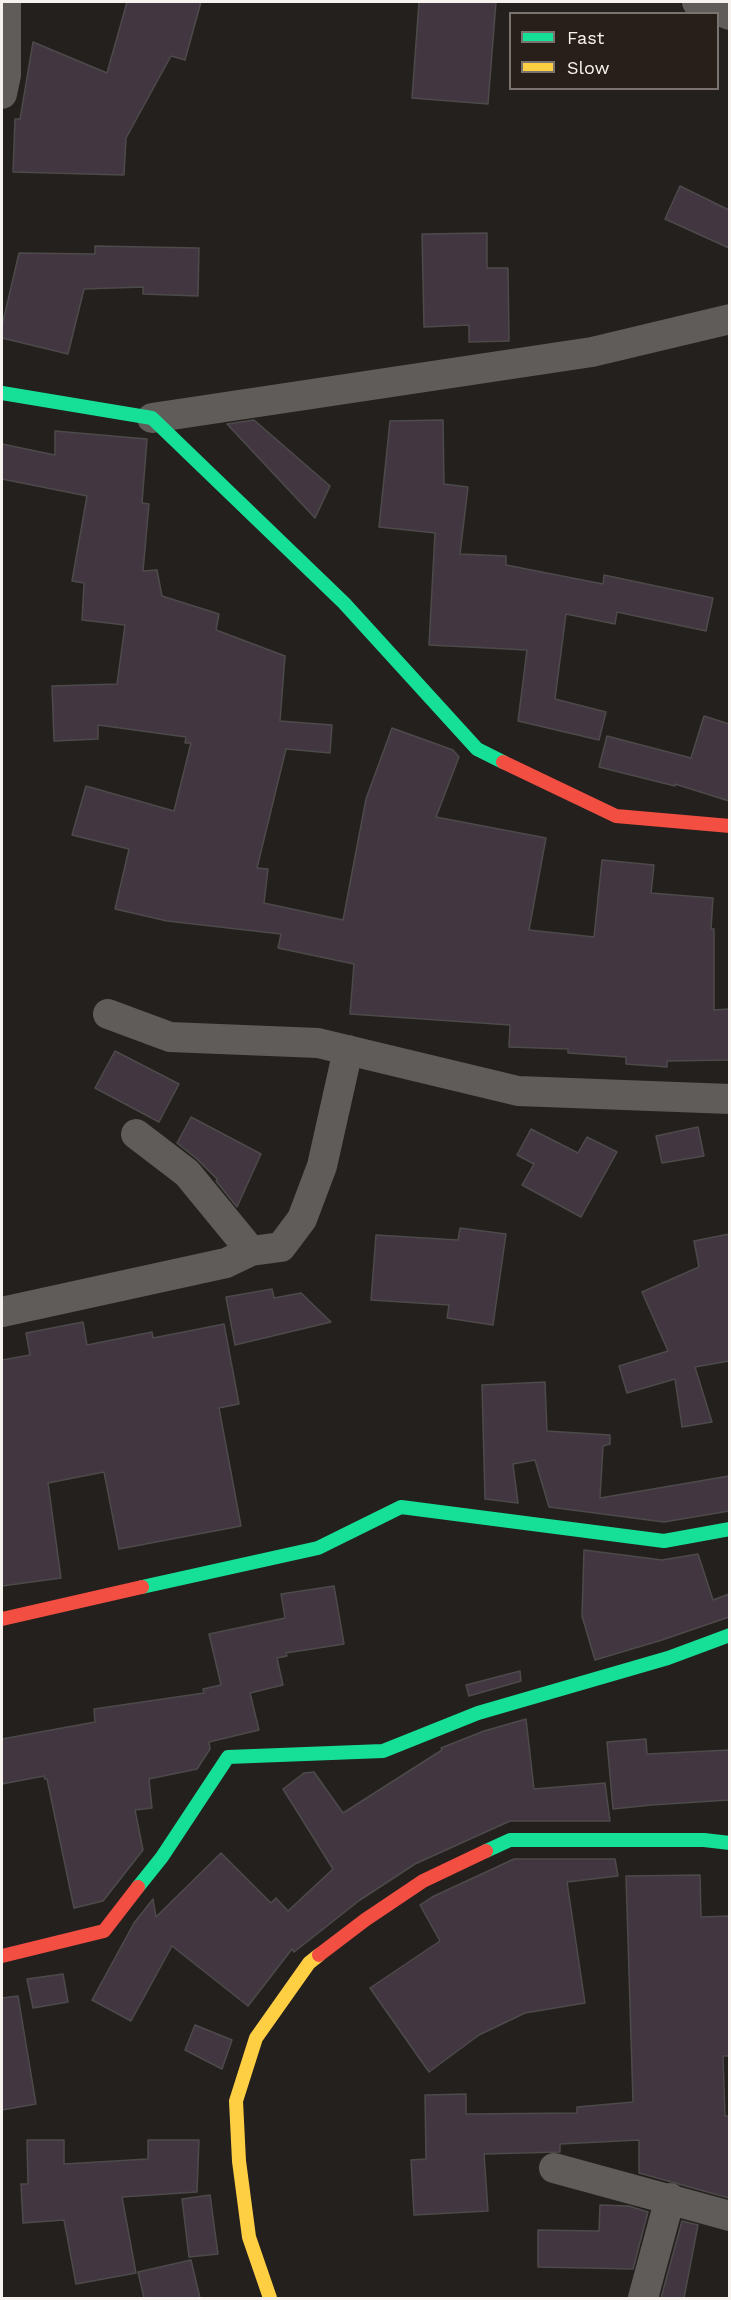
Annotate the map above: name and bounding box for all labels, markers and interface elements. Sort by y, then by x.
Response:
legend [509,12,719,90]
text: Fast [567,27,604,48]
text: Slow [567,57,610,78]

